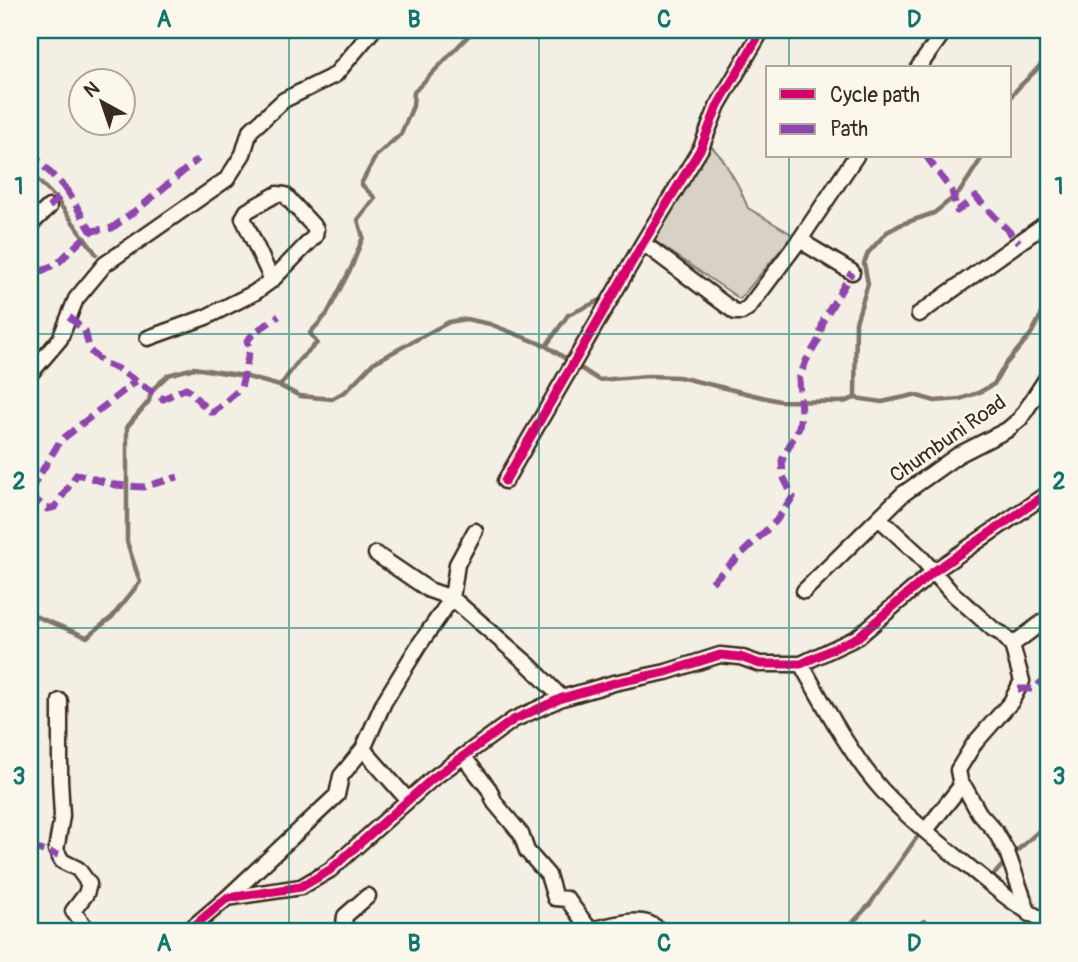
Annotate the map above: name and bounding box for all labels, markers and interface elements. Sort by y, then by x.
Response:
text: A [157,5,172,34]
text: B [407,5,421,34]
text: C [657,5,671,34]
text: D [907,5,921,34]
north arrow [66,66,136,136]
legend [766,66,1012,158]
text: N [79,76,104,103]
text: Cycle path [830,82,920,109]
text: Path [830,116,868,143]
text: 1 [15,172,24,201]
text: 1 [1055,172,1064,201]
street label: Chumbuni Road [885,389,1011,489]
text: 2 [13,467,26,496]
text: 2 [1053,467,1066,496]
text: 3 [13,762,25,791]
text: 3 [1053,762,1065,791]
text: A [157,929,172,958]
text: B [407,929,421,958]
text: C [657,929,671,958]
text: D [907,929,921,958]

